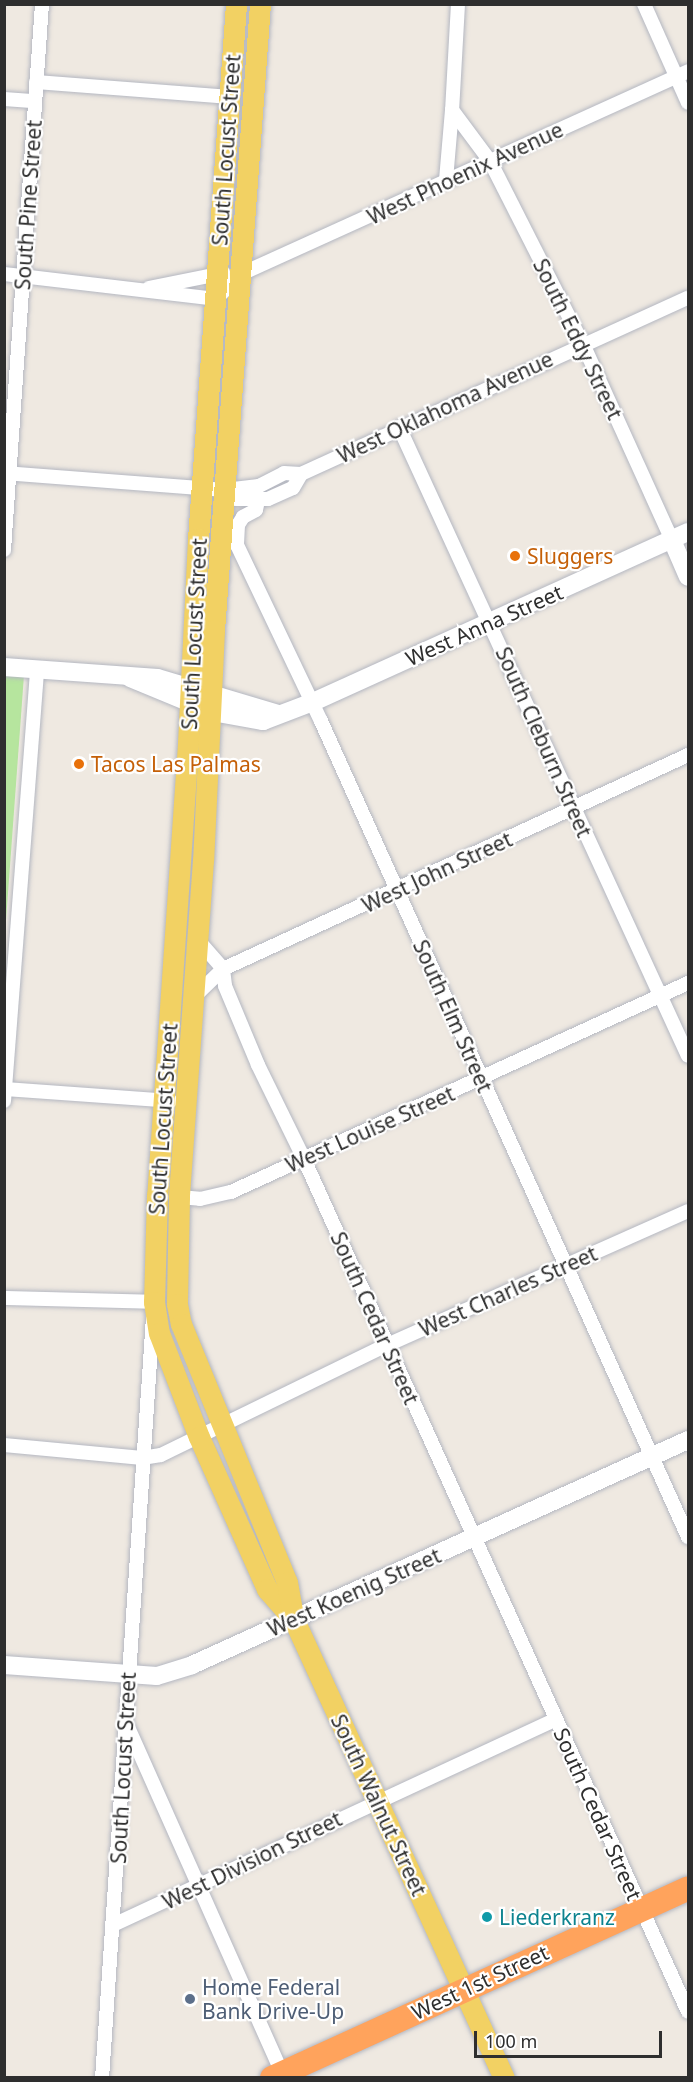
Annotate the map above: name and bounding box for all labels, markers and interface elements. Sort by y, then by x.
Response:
street label: South Locust Street [207,53,245,247]
street label: West Phoenix Avenue [363,117,567,229]
street label: South Pine Street [9,119,47,291]
street label: South Eddy Street [528,255,628,423]
street label: West Oklahoma Avenue [333,346,557,468]
street label: South Locust Street [176,538,212,730]
place label: Sluggers [527,543,613,569]
marker: Sluggers [508,549,522,563]
street label: West Anna Street [402,579,566,671]
street label: South Cleburn Street [491,643,597,841]
place label: Tacos Las Palmas [91,751,261,777]
marker: Tacos Las Palmas [72,757,86,771]
street label: West John Street [358,826,516,918]
street label: South Elm Street [408,936,498,1096]
street label: South Locust Street [144,1022,182,1216]
street label: West Louise Street [282,1080,458,1178]
street label: South Cedar Street [326,1228,424,1408]
street label: West Charles Street [415,1240,601,1342]
street label: West Koenig Street [263,1542,445,1642]
street label: South Locust Street [105,1672,141,1864]
street label: South Walnut Street [326,1710,432,1900]
street label: South Cedar Street [549,1724,647,1904]
street label: West Division Street [158,1806,346,1914]
place label: Liederkranz [499,1904,615,1930]
marker: Liederkranz [480,1910,494,1924]
street label: West 1st Street [408,1939,552,2025]
place label: Home Federal Bank Drive-Up [202,1974,344,2024]
marker: Home Federal Bank Drive-Up [183,1992,197,2006]
scale bar [477,2019,664,2057]
text: 100 m [485,2029,537,2053]

